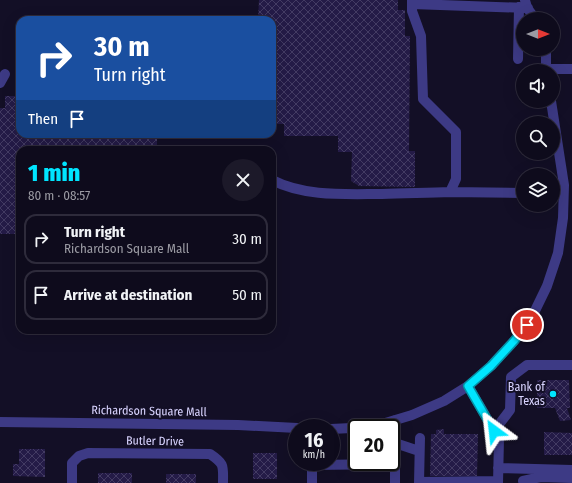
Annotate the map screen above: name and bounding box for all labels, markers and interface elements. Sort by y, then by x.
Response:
north arrow [516,12,560,56]
map controls [516,12,560,212]
text: 30 m [94,30,150,63]
icon: right [28,32,80,84]
text: Turn right [94,64,166,86]
button: sound [516,64,560,108]
icon: arrive [66,108,88,130]
text: Then [28,110,58,128]
button: search [516,116,560,160]
text: 1 min [28,159,80,187]
button: close [222,159,264,201]
button: layers [516,168,560,212]
text: 80 m · 08:57 [28,188,90,203]
text: Turn right [64,223,125,241]
icon: right [30,228,52,250]
text: 30 m [232,230,262,248]
text: Richardson Square Mall [64,241,189,256]
icon: arrive [30,284,52,306]
text: Arrive at destination [64,286,192,304]
text: 50 m [232,286,262,304]
pin [510,308,544,342]
icon: arrive [516,314,538,336]
place label: Bank of Texas [508,380,546,408]
marker: Bank of Texas [548,389,558,399]
street label: Richardson Square Mall [91,403,207,419]
position arrow [473,410,515,452]
speed limit sign: 20 [348,419,400,471]
text: 16 [305,428,323,452]
street label: Butler Drive [126,433,184,449]
text: km/h [303,449,325,461]

